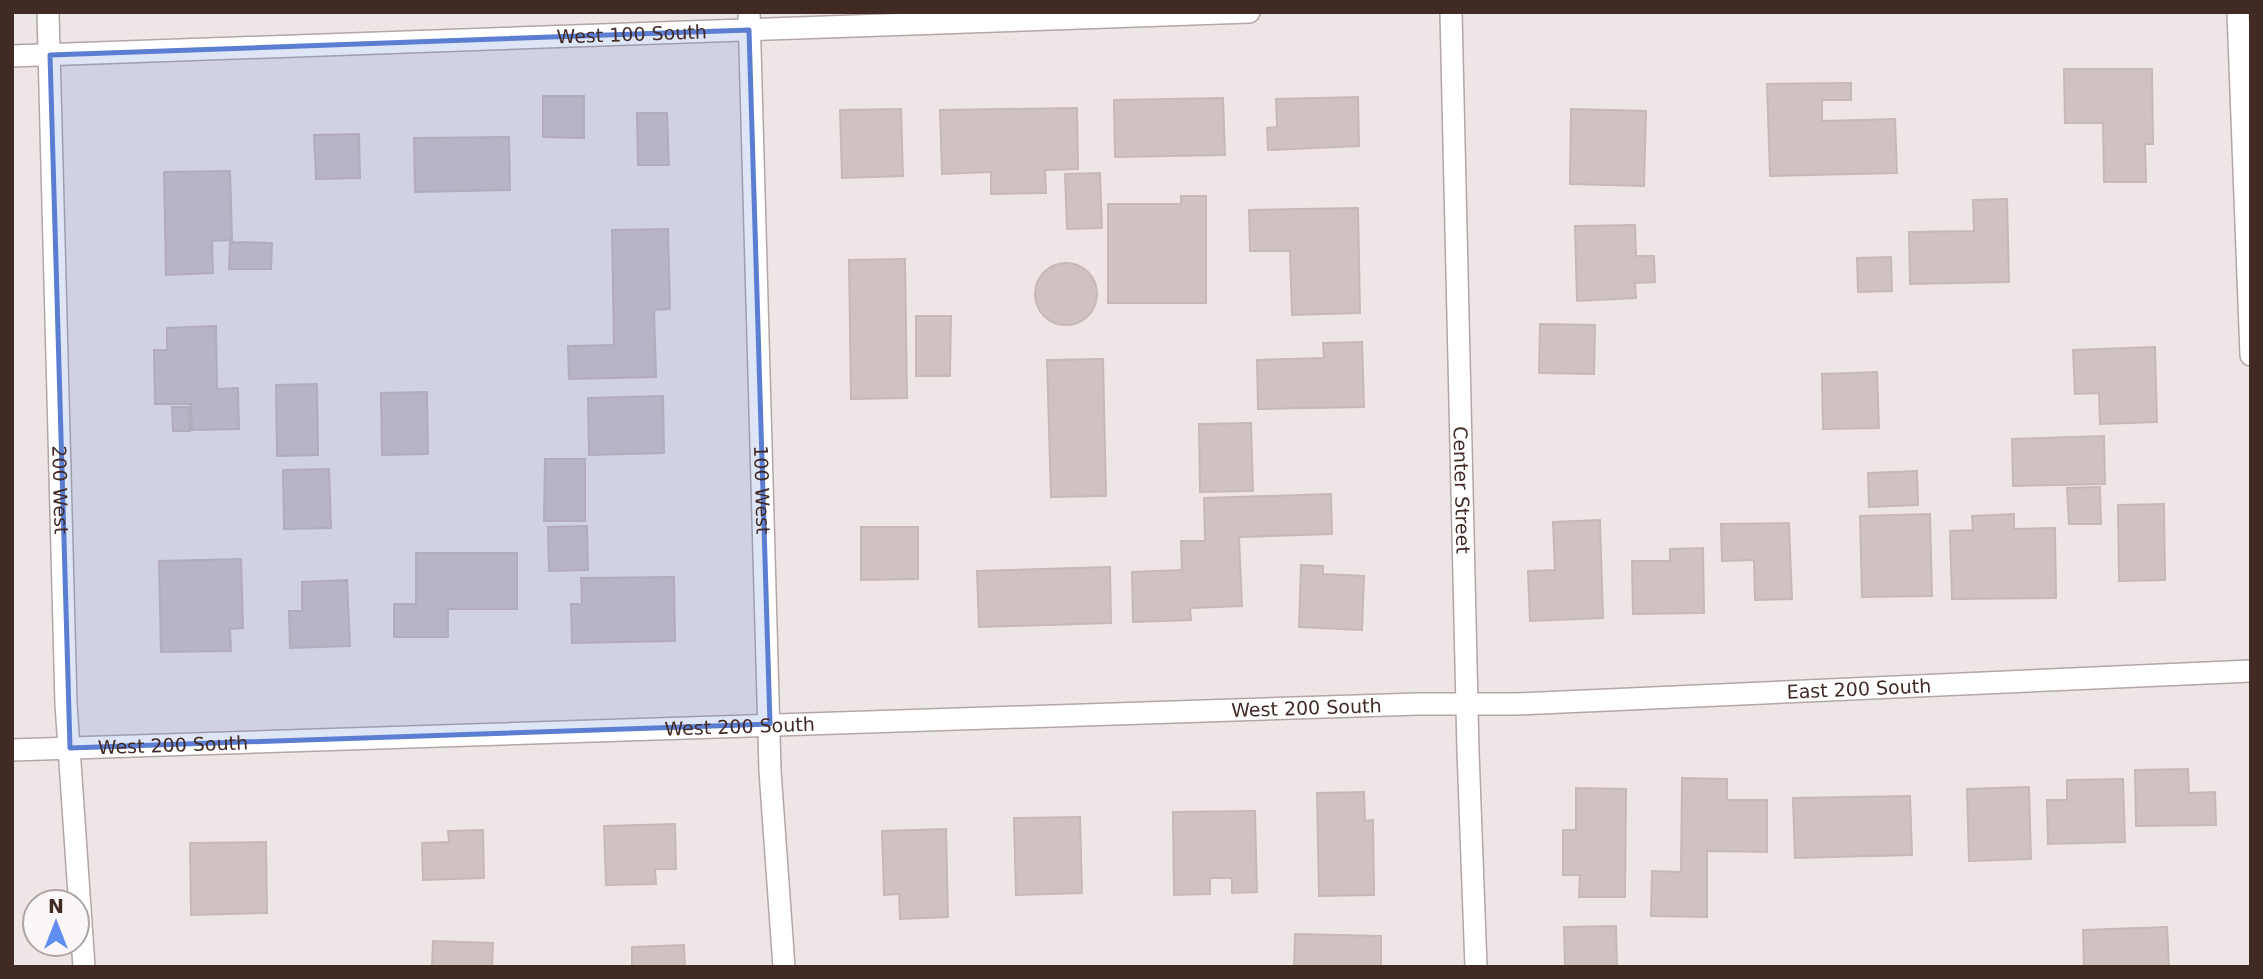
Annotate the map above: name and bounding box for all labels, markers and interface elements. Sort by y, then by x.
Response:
street label: West 100 South [556,20,707,48]
street label: Center Street [1450,426,1474,554]
street label: 200 West [48,445,73,535]
street label: 100 West [750,445,774,535]
street label: East 200 South [1786,674,1932,703]
street label: West 200 South [1231,694,1382,721]
street label: West 200 South [664,713,815,740]
street label: West 200 South [97,731,248,758]
north arrow [21,888,91,958]
text: N [48,895,64,917]

